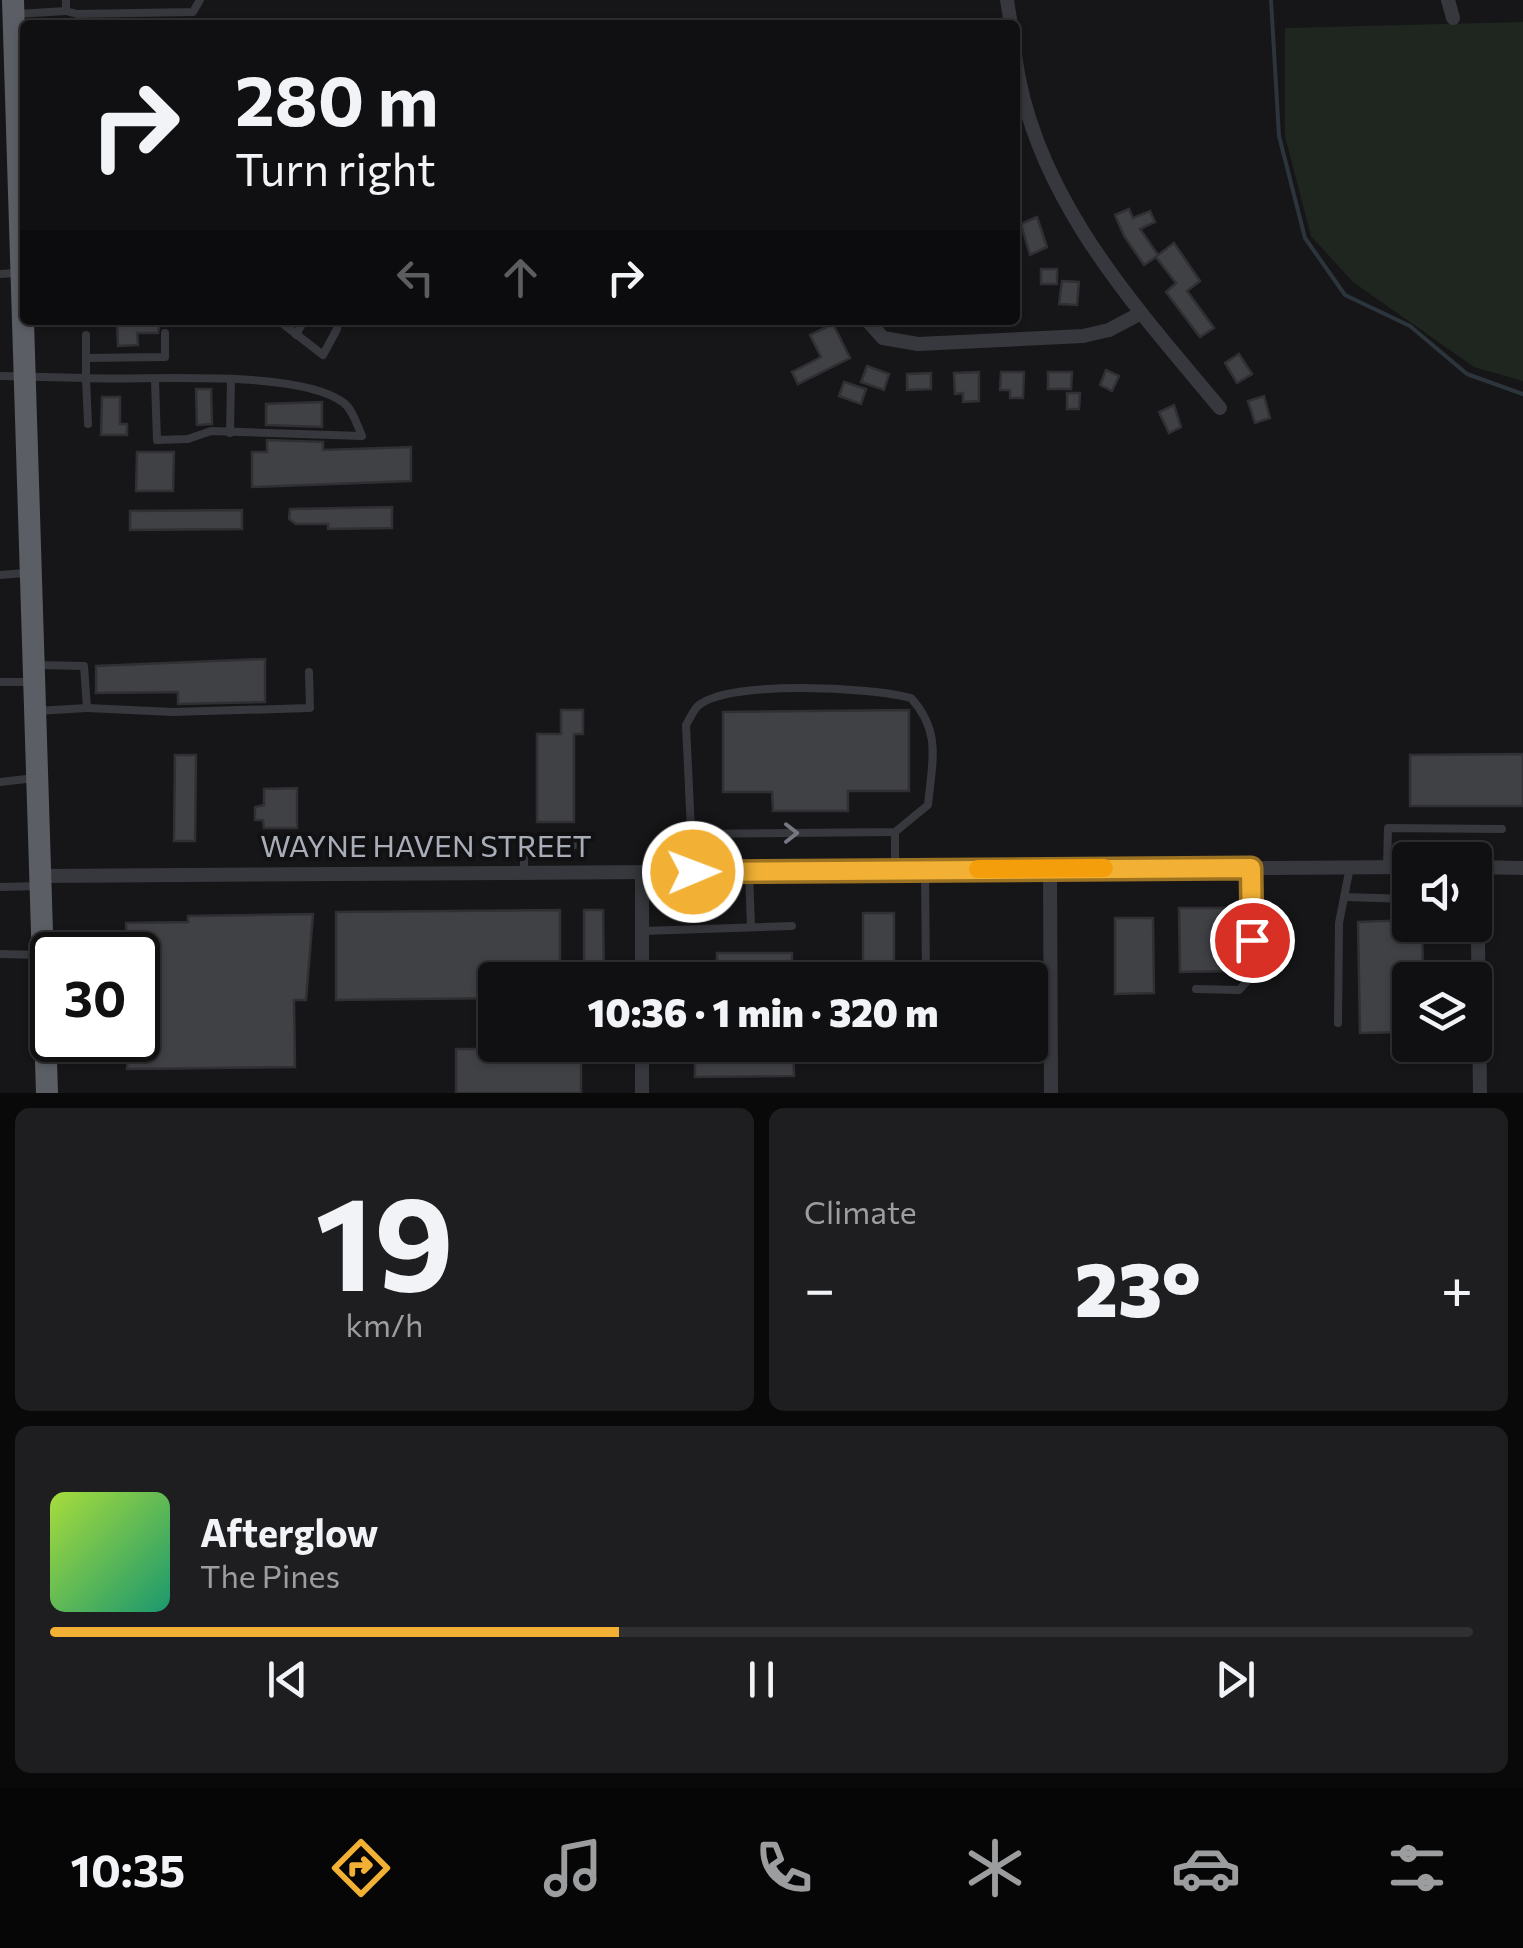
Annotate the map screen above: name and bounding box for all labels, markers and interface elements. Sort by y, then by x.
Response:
text: 280 m [235,55,439,140]
icon: right [70,60,200,190]
text: Turn right [235,140,436,195]
icon: left [388,250,443,305]
icon: ahead [493,250,548,305]
icon: right [598,250,653,305]
position arrow [641,820,745,924]
one-way arrow [784,822,799,844]
street label: WAYNE HAVEN STREET [260,826,592,863]
map controls [1392,842,1492,1062]
button: sound [1392,842,1492,942]
pin [1210,898,1295,983]
icon: arrive [1225,913,1280,968]
speed limit sign: 30 [30,932,160,1062]
button: layers [1392,962,1492,1062]
text: 10:36 · 1 min · 320 m [587,988,939,1035]
text: 19 [315,1159,454,1318]
text: Climate [804,1191,917,1231]
text: 23° [1075,1241,1201,1332]
text: − [804,1253,835,1320]
text: + [1441,1253,1473,1320]
text: km/h [346,1304,423,1344]
text: Afterglow [200,1508,378,1555]
text: The Pines [200,1555,340,1595]
icon: previous [260,1652,315,1707]
icon: pause [734,1652,789,1707]
icon: next [1208,1652,1263,1707]
icon: directions [326,1833,396,1903]
icon: music [538,1833,608,1903]
icon: phone [749,1833,819,1903]
icon: climate [960,1833,1030,1903]
icon: car [1171,1833,1241,1903]
icon: filters [1382,1833,1452,1903]
text: 10:35 [71,1841,185,1896]

